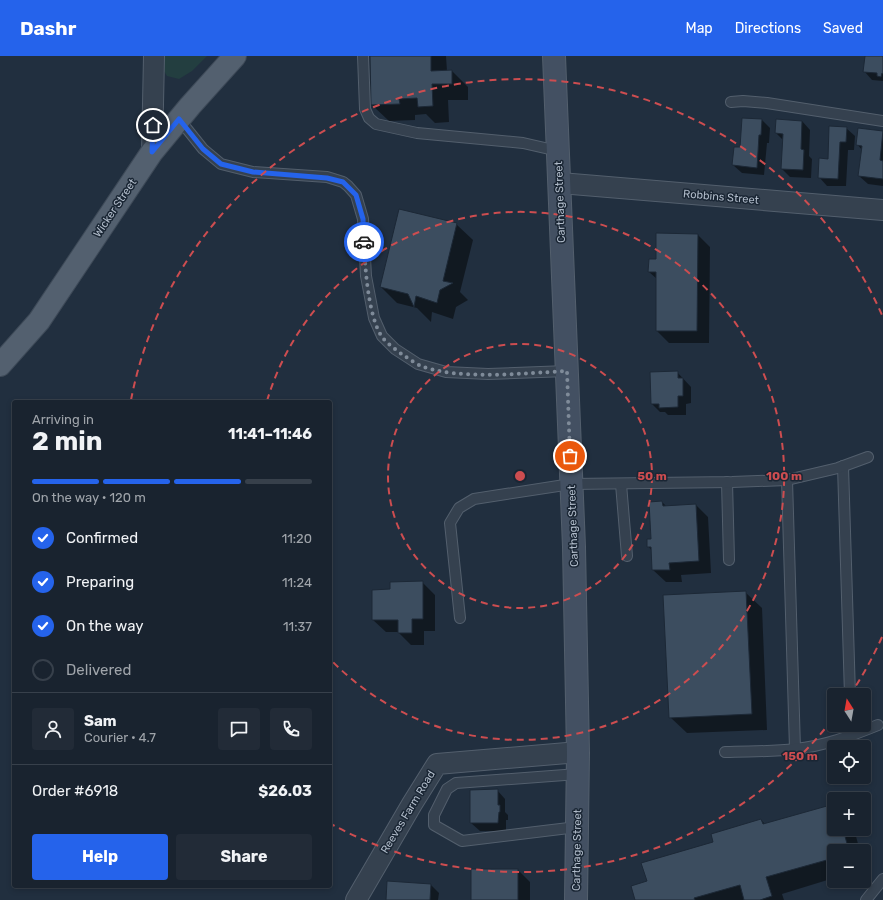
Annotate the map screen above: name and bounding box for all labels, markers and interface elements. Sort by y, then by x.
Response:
text: Dashr [20,17,76,40]
text: Map [686,20,713,37]
text: Directions [735,20,801,37]
text: Saved [823,20,863,37]
pin [136,108,170,142]
icon: home [142,114,164,136]
street label: Carthage Street [552,160,568,243]
street label: Wicker Street [91,176,140,240]
street label: Robbins Street [683,187,760,207]
courier [344,222,384,262]
icon: car [353,231,375,253]
text: Arriving in [32,412,94,427]
text: 11:41–11:46 [228,425,312,443]
text: 2 min [32,426,102,457]
pin [553,439,587,473]
icon: bag [559,445,581,467]
centre of rings [513,469,527,483]
text: 50 m [637,469,667,483]
text: 100 m [766,469,802,483]
street label: Carthage Street [565,484,581,567]
text: On the way · 120 m [32,490,146,505]
icon: check [32,527,54,549]
text: Confirmed [66,529,138,547]
text: 11:20 [282,531,312,546]
icon: check [32,571,54,593]
text: Preparing [66,573,134,591]
text: 11:24 [282,575,312,590]
icon: check [32,615,54,637]
text: On the way [66,617,144,635]
text: 11:37 [283,619,312,634]
text: Delivered [66,661,131,679]
north arrow [827,688,871,732]
map controls [827,688,871,888]
button: person [32,708,74,750]
button: chat [218,708,260,750]
button: phone [270,708,312,750]
text: Sam [84,712,117,730]
text: Courier · 4.7 [84,730,156,745]
button: locate [827,740,871,784]
text: 150 m [782,749,818,763]
street label: Reeves Farm Road [378,768,438,856]
text: Order #6918 [32,782,118,800]
text: $26.03 [258,782,312,800]
button: + [827,792,871,836]
street label: Carthage Street [570,808,584,891]
button: Help [32,834,168,880]
button: Share [176,834,312,880]
button: − [827,844,871,888]

